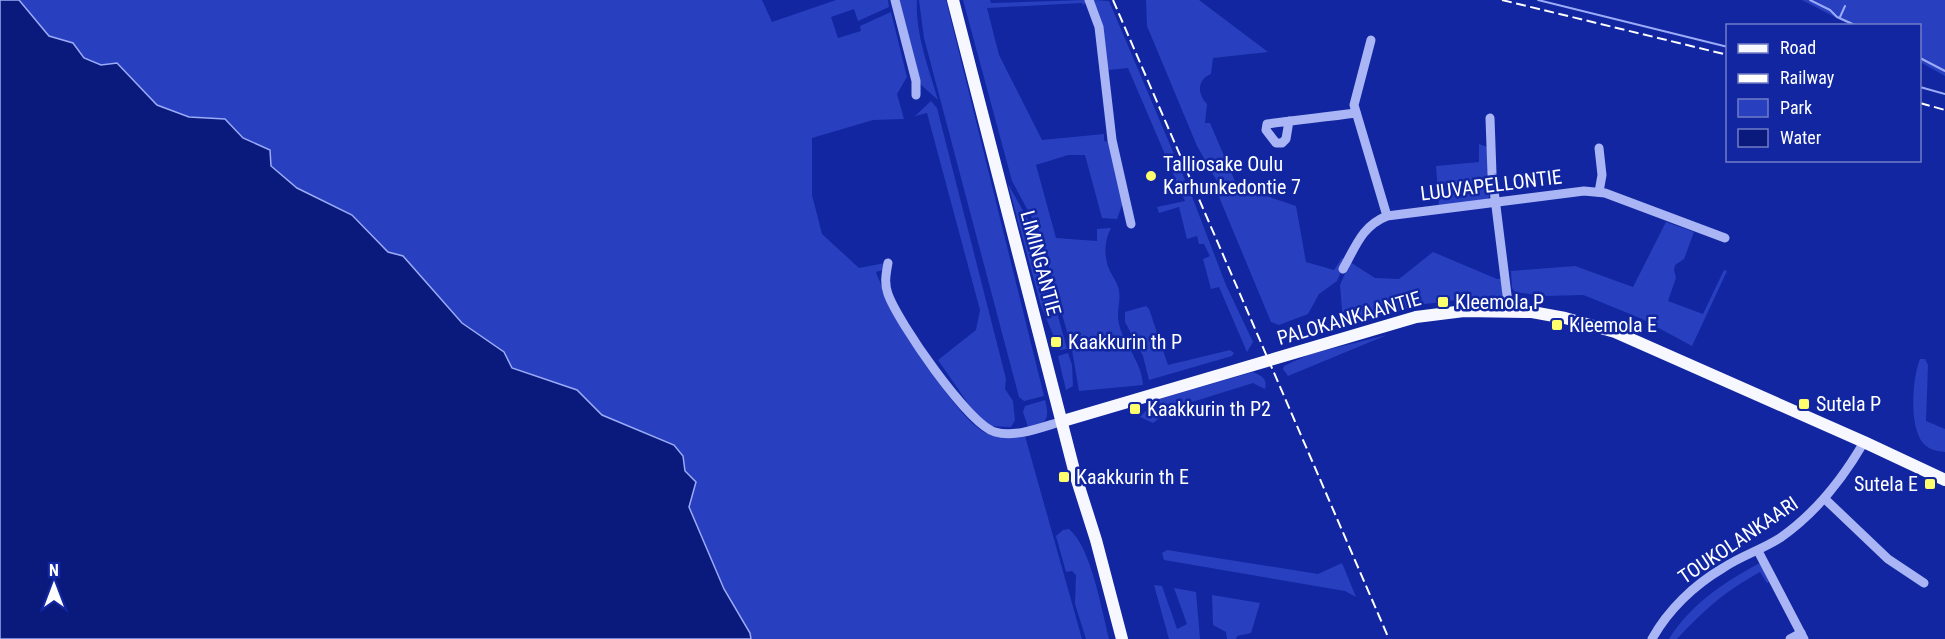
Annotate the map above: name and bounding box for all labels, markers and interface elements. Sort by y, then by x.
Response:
legend [1726,24,1921,162]
text: Road [1780,37,1816,58]
text: Railway [1780,67,1835,88]
text: Park [1780,97,1812,118]
text: Water [1780,127,1822,148]
place label: Talliosake Oulu Karhunkedontie 7 [1163,152,1301,199]
street label: LUUVAPELLONTIE [1419,164,1563,206]
marker: Talliosake Oulu Karhunkedontie 7 [1144,169,1158,183]
street label: LIMINGANTIE [1015,208,1067,318]
street label: PALOKANKAANTIE [1274,286,1424,350]
place label: Kleemola P [1455,290,1544,314]
marker: Kleemola P [1436,295,1450,309]
place label: Kleemola E [1569,313,1657,337]
marker: Kleemola E [1550,318,1564,332]
place label: Kaakkurin th P [1068,330,1182,354]
marker: Kaakkurin th P [1049,335,1063,349]
place label: Sutela P [1816,392,1881,416]
place label: Kaakkurin th P2 [1147,397,1271,421]
marker: Sutela P [1797,397,1811,411]
marker: Kaakkurin th P2 [1128,402,1142,416]
place label: Kaakkurin th E [1076,465,1189,489]
marker: Kaakkurin th E [1057,470,1071,484]
place label: Sutela E [1854,472,1918,496]
marker: Sutela E [1923,477,1937,491]
street label: TOUKOLANKAARI [1674,491,1802,589]
north arrow [24,555,84,615]
text: N [49,561,59,580]

